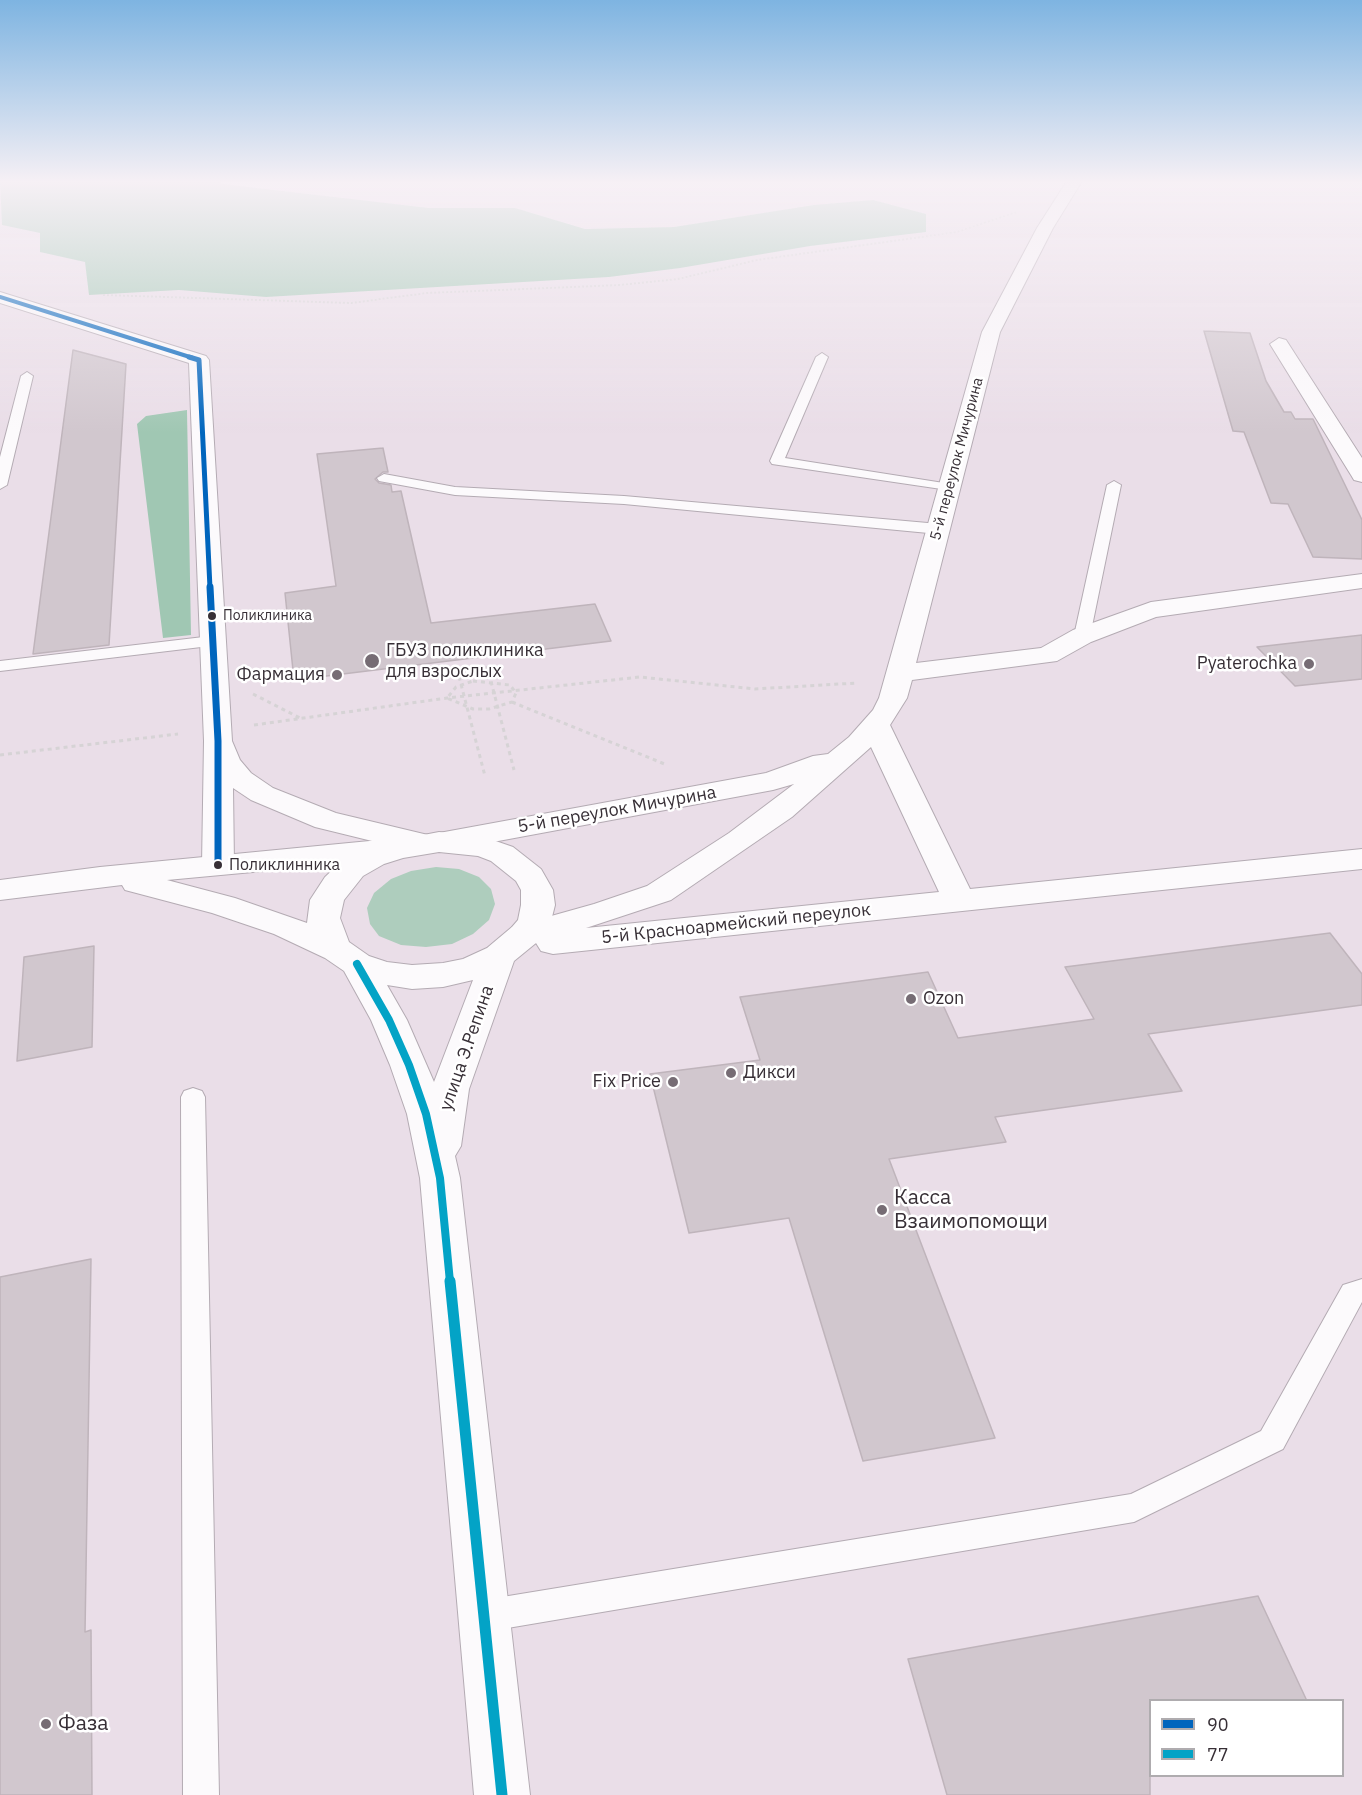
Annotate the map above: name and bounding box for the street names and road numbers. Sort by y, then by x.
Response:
street label: 5-й переулок Мичурина [927,376,987,542]
street label: 5-й переулок Мичурина [516,782,718,838]
street label: 5-й Красноармейский переулок [600,899,872,949]
street label: улица Э.Репина [435,982,499,1114]

